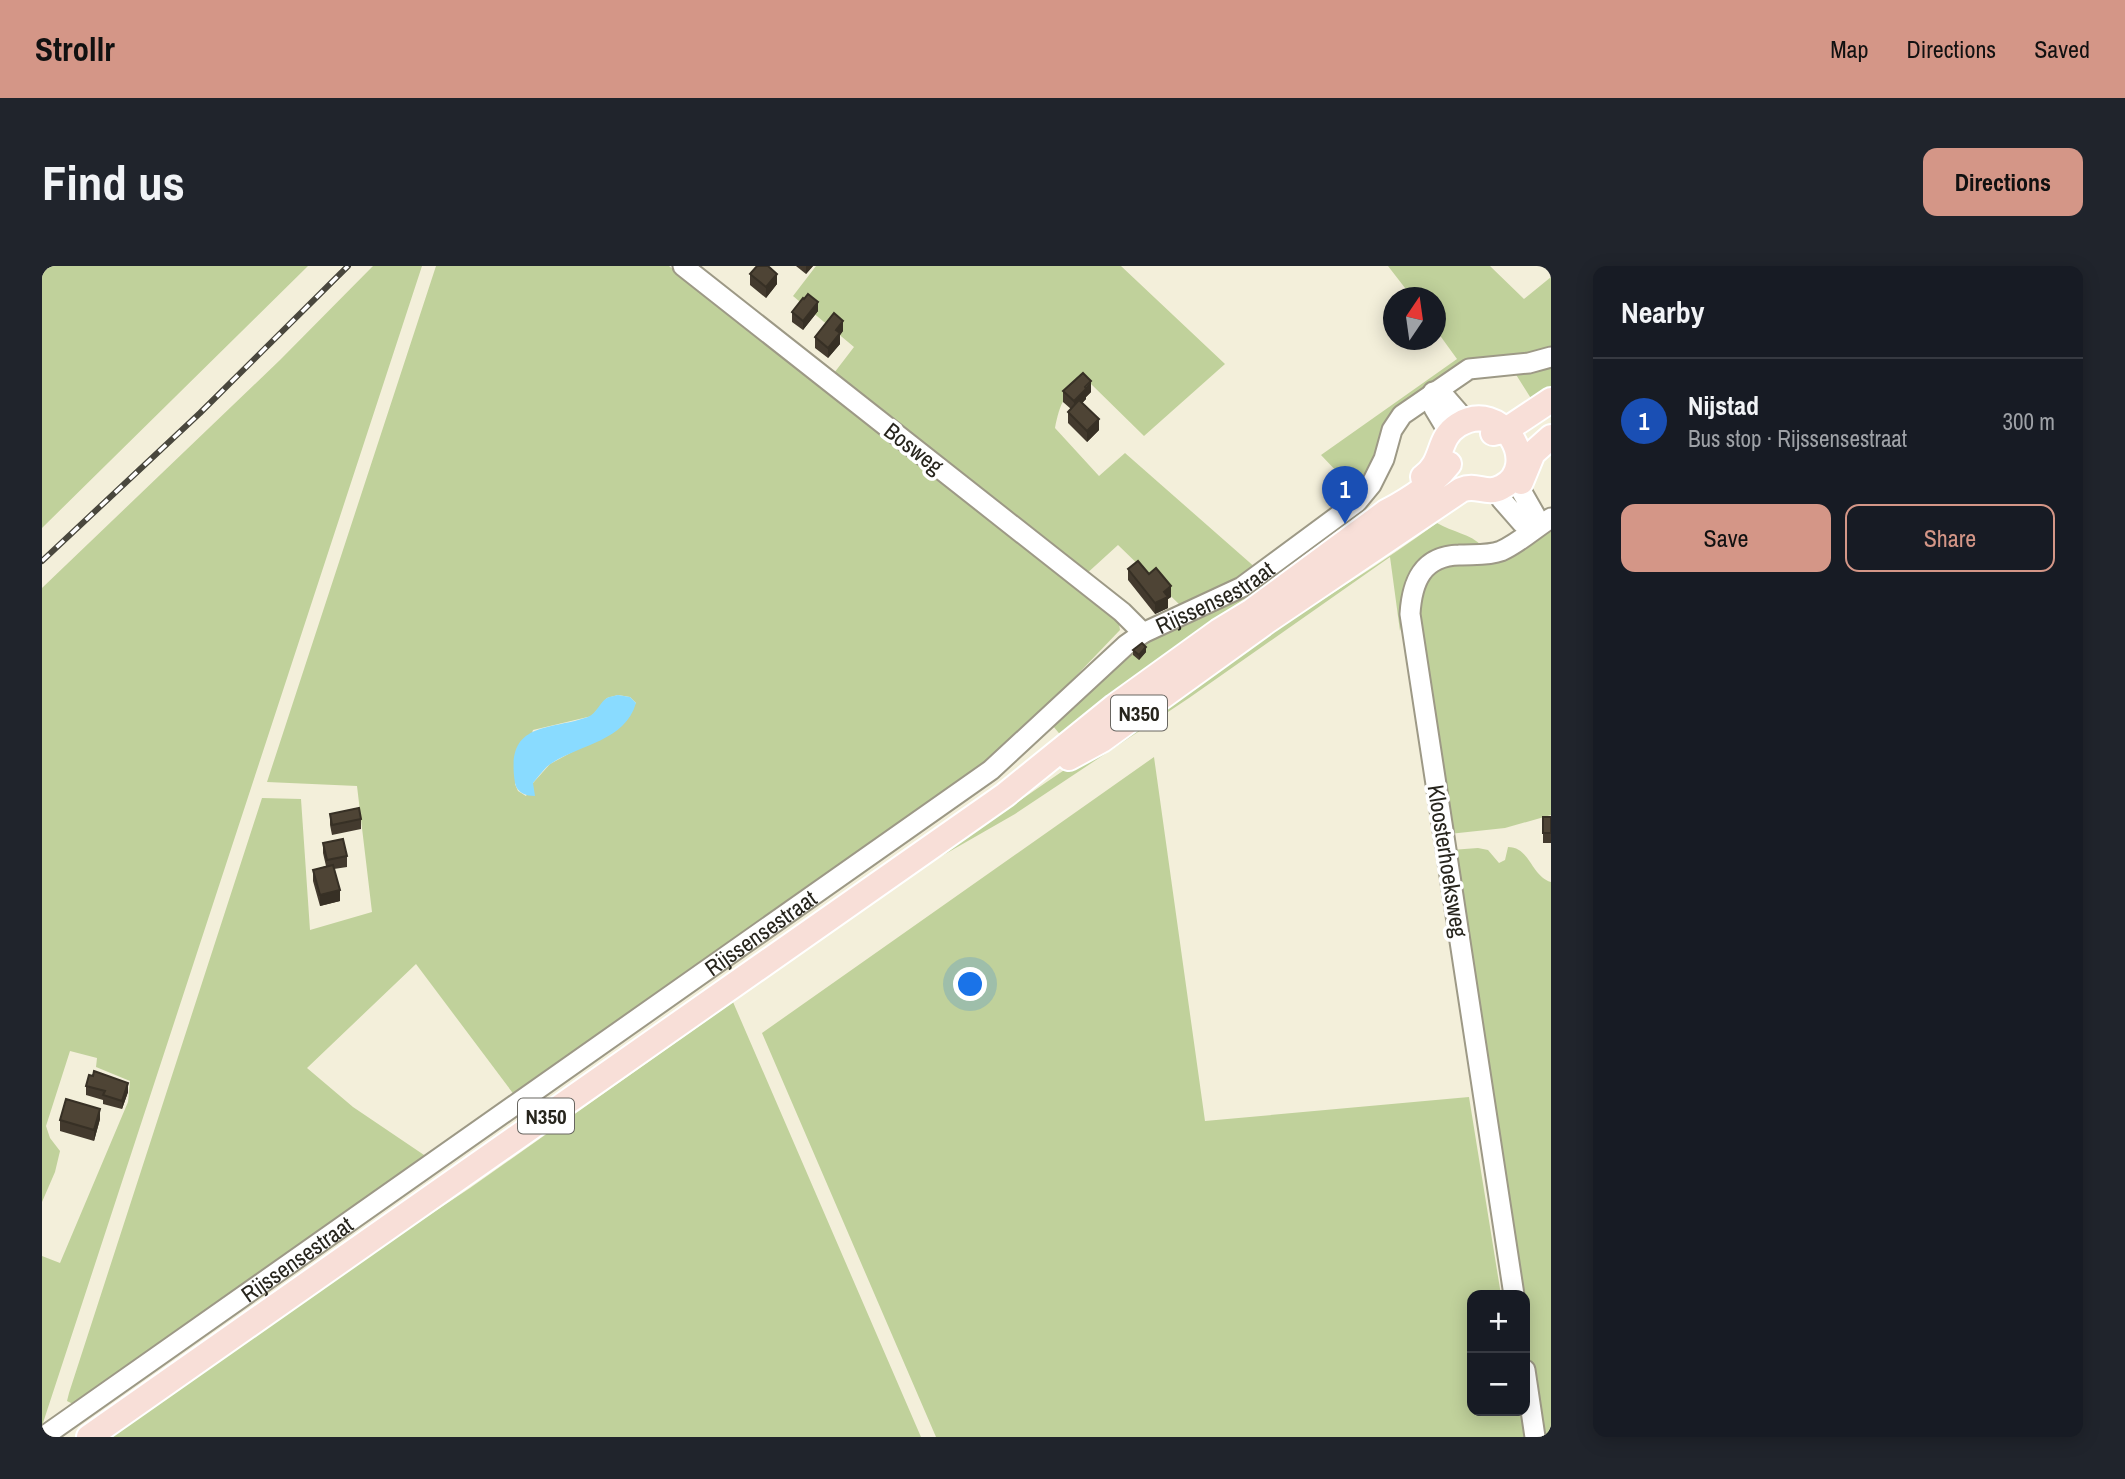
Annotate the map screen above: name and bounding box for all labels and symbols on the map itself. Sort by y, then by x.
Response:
north arrow [1383,287,1446,350]
street label: Bosweg [878,415,950,481]
pin: 1 [1322,466,1368,524]
street label: Rijssensestraat [1150,553,1280,641]
road number: N350 [1111,696,1167,730]
street label: Kloosterhoeksweg [1421,782,1475,940]
street label: Rijssensestraat [698,882,822,982]
your location [953,967,987,1001]
road number: N350 [518,1098,574,1134]
street label: Rijssensestraat [234,1209,359,1309]

